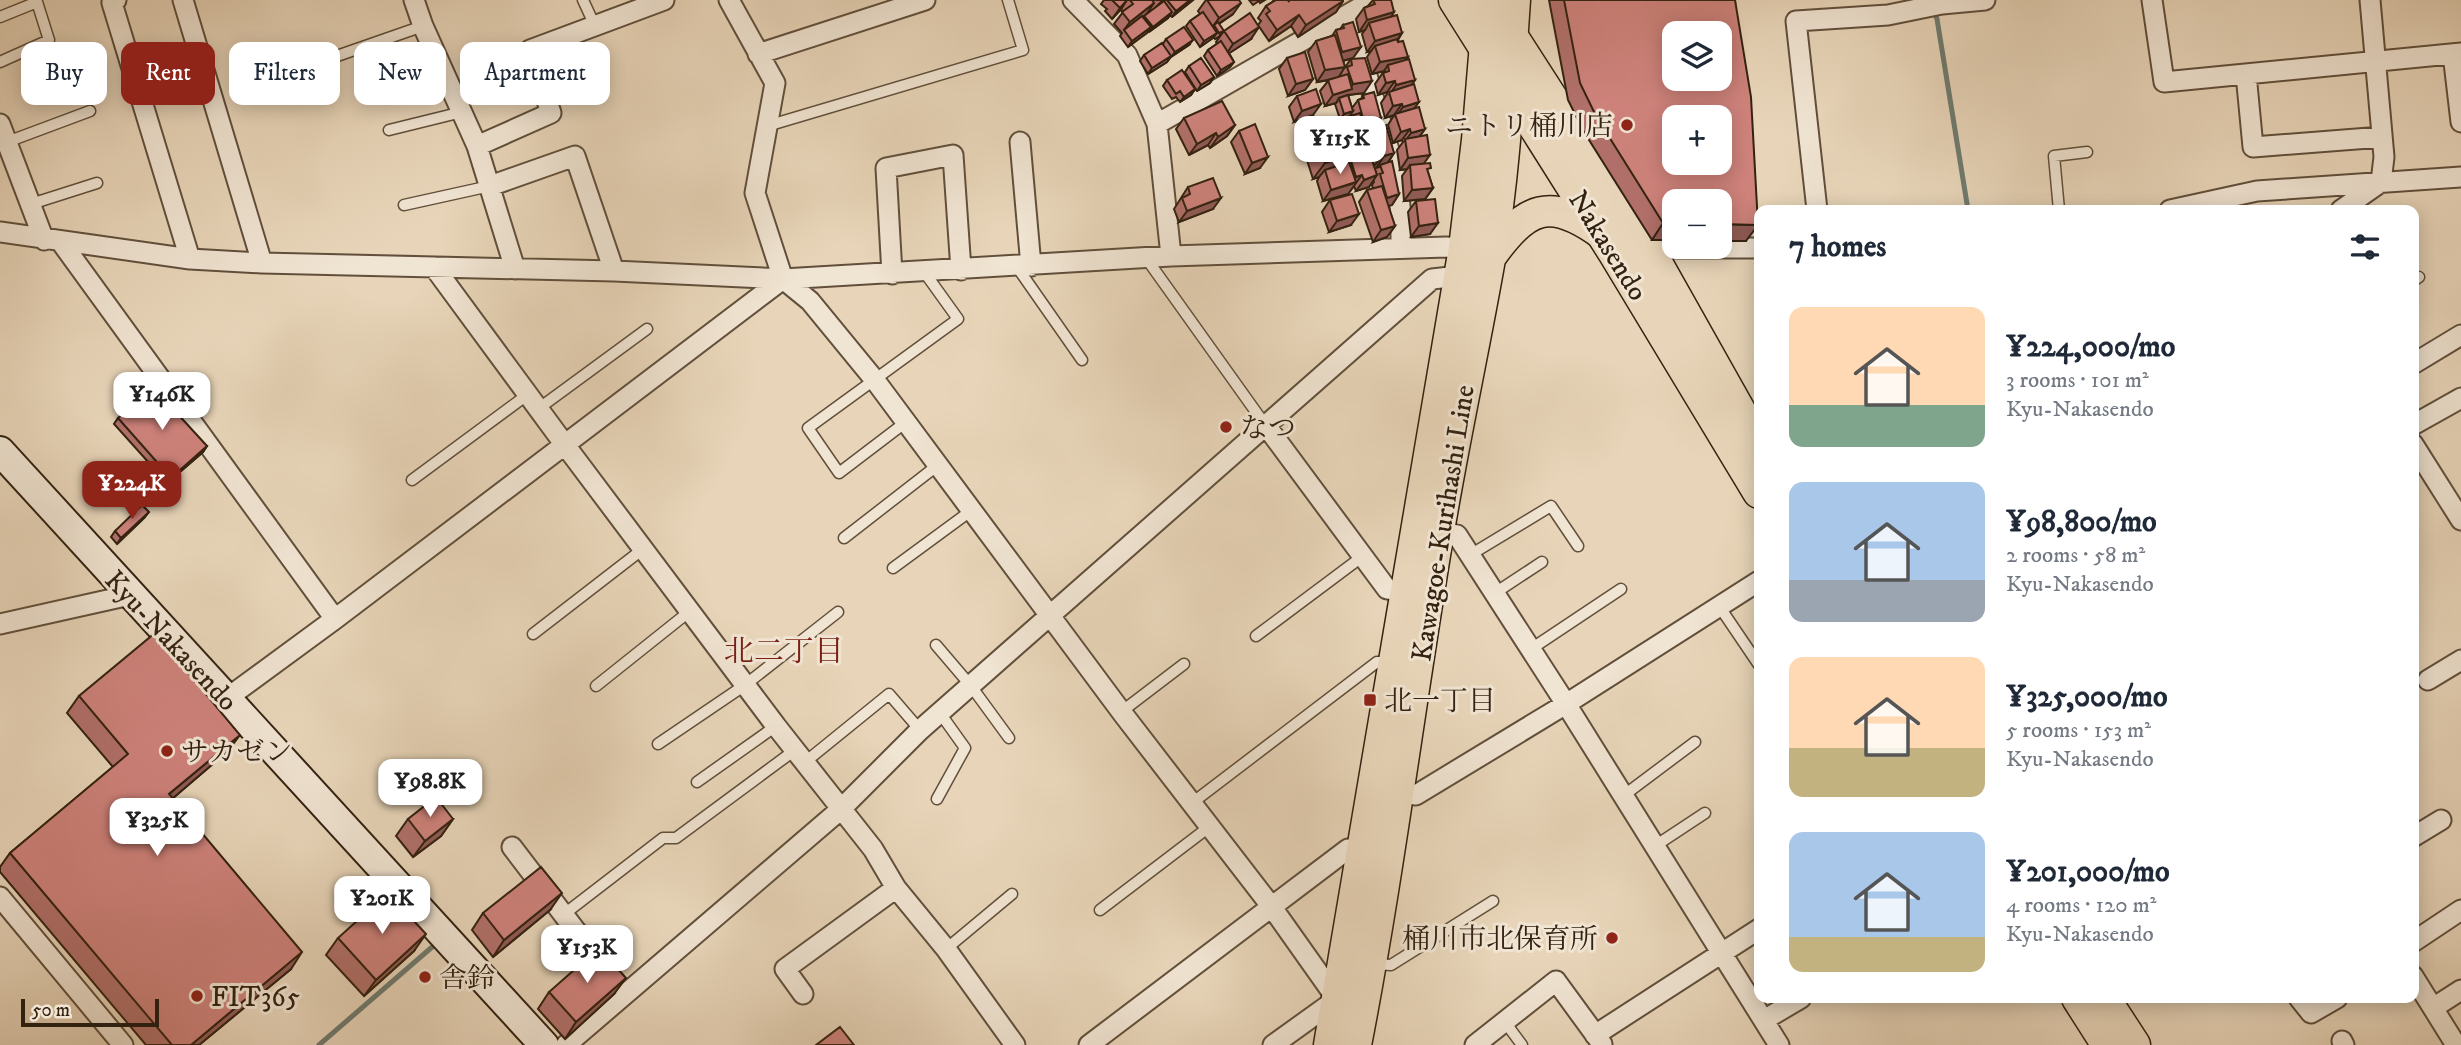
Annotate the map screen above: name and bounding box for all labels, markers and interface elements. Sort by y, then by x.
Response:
map controls [1662,21,1732,259]
button: layers [1662,21,1732,91]
chip: Buy [21,42,107,105]
chip: Rent [121,42,215,105]
chip: Filters [229,42,340,105]
chip: New [354,42,446,105]
chip: Apartment [460,42,610,105]
button: + [1662,105,1732,175]
place label: ニトリ桶川店 [1445,109,1613,144]
pin: ¥115K [1291,116,1389,176]
marker: ニトリ桶川店 [1619,117,1635,133]
text: ¥115K [1310,124,1370,153]
street label: Nakasendo [1560,184,1655,307]
button: − [1662,189,1732,259]
icon: filters [2346,228,2384,266]
text: 7 homes [1789,229,1886,266]
text: ¥224,000/mo [2006,329,2175,366]
icon: home [1845,335,1929,419]
text: 3 rooms · 101 m² [2006,366,2149,395]
pin: ¥146K [113,372,211,432]
text: ¥146K [129,380,195,409]
street label: Kawagoe-Kurihashi Line [1404,383,1483,664]
text: Kyu-Nakasendo [2006,395,2154,424]
place label: なつ [1240,411,1296,446]
marker: なつ [1218,419,1234,435]
pin: ¥224K [83,462,181,521]
text: ¥224K [98,469,166,498]
text: ¥98,800/mo [2006,504,2157,541]
icon: home [1845,510,1929,594]
text: 2 rooms · 58 m² [2006,541,2145,570]
street label: Kyu-Nakasendo [97,563,245,719]
text: Kyu-Nakasendo [2006,570,2154,599]
district label: 北二丁目 [724,634,844,671]
text: ¥325,000/mo [2006,679,2168,716]
place label: 北一丁目 [1384,684,1496,719]
icon: home [1845,685,1929,769]
marker: 北一丁目 [1362,692,1378,708]
text: 5 rooms · 153 m² [2006,716,2151,745]
place label: サカゼン [181,735,292,770]
marker: サカゼン [159,743,175,759]
text: Kyu-Nakasendo [2006,745,2154,774]
pin: ¥98.8K [373,760,487,819]
text: ¥98.8K [394,767,466,796]
pin: ¥325K [108,798,206,858]
text: ¥325K [126,806,188,835]
text: ¥201,000/mo [2006,854,2170,891]
icon: home [1845,860,1929,944]
pin: ¥201K [333,876,431,936]
text: ¥201K [350,884,414,913]
text: 4 rooms · 120 m² [2006,891,2157,920]
text: Kyu-Nakasendo [2006,920,2154,949]
place label: 桶川市北保育所 [1402,922,1598,957]
pin: ¥153K [538,926,636,985]
marker: 桶川市北保育所 [1604,930,1620,946]
text: ¥153K [557,933,617,962]
place label: 舎鈴 [439,961,495,996]
marker: 舎鈴 [417,969,433,985]
place label: FIT365 [211,980,300,1015]
marker: FIT365 [189,988,205,1004]
scale bar [21,996,159,1028]
text: 50 m [32,999,70,1022]

